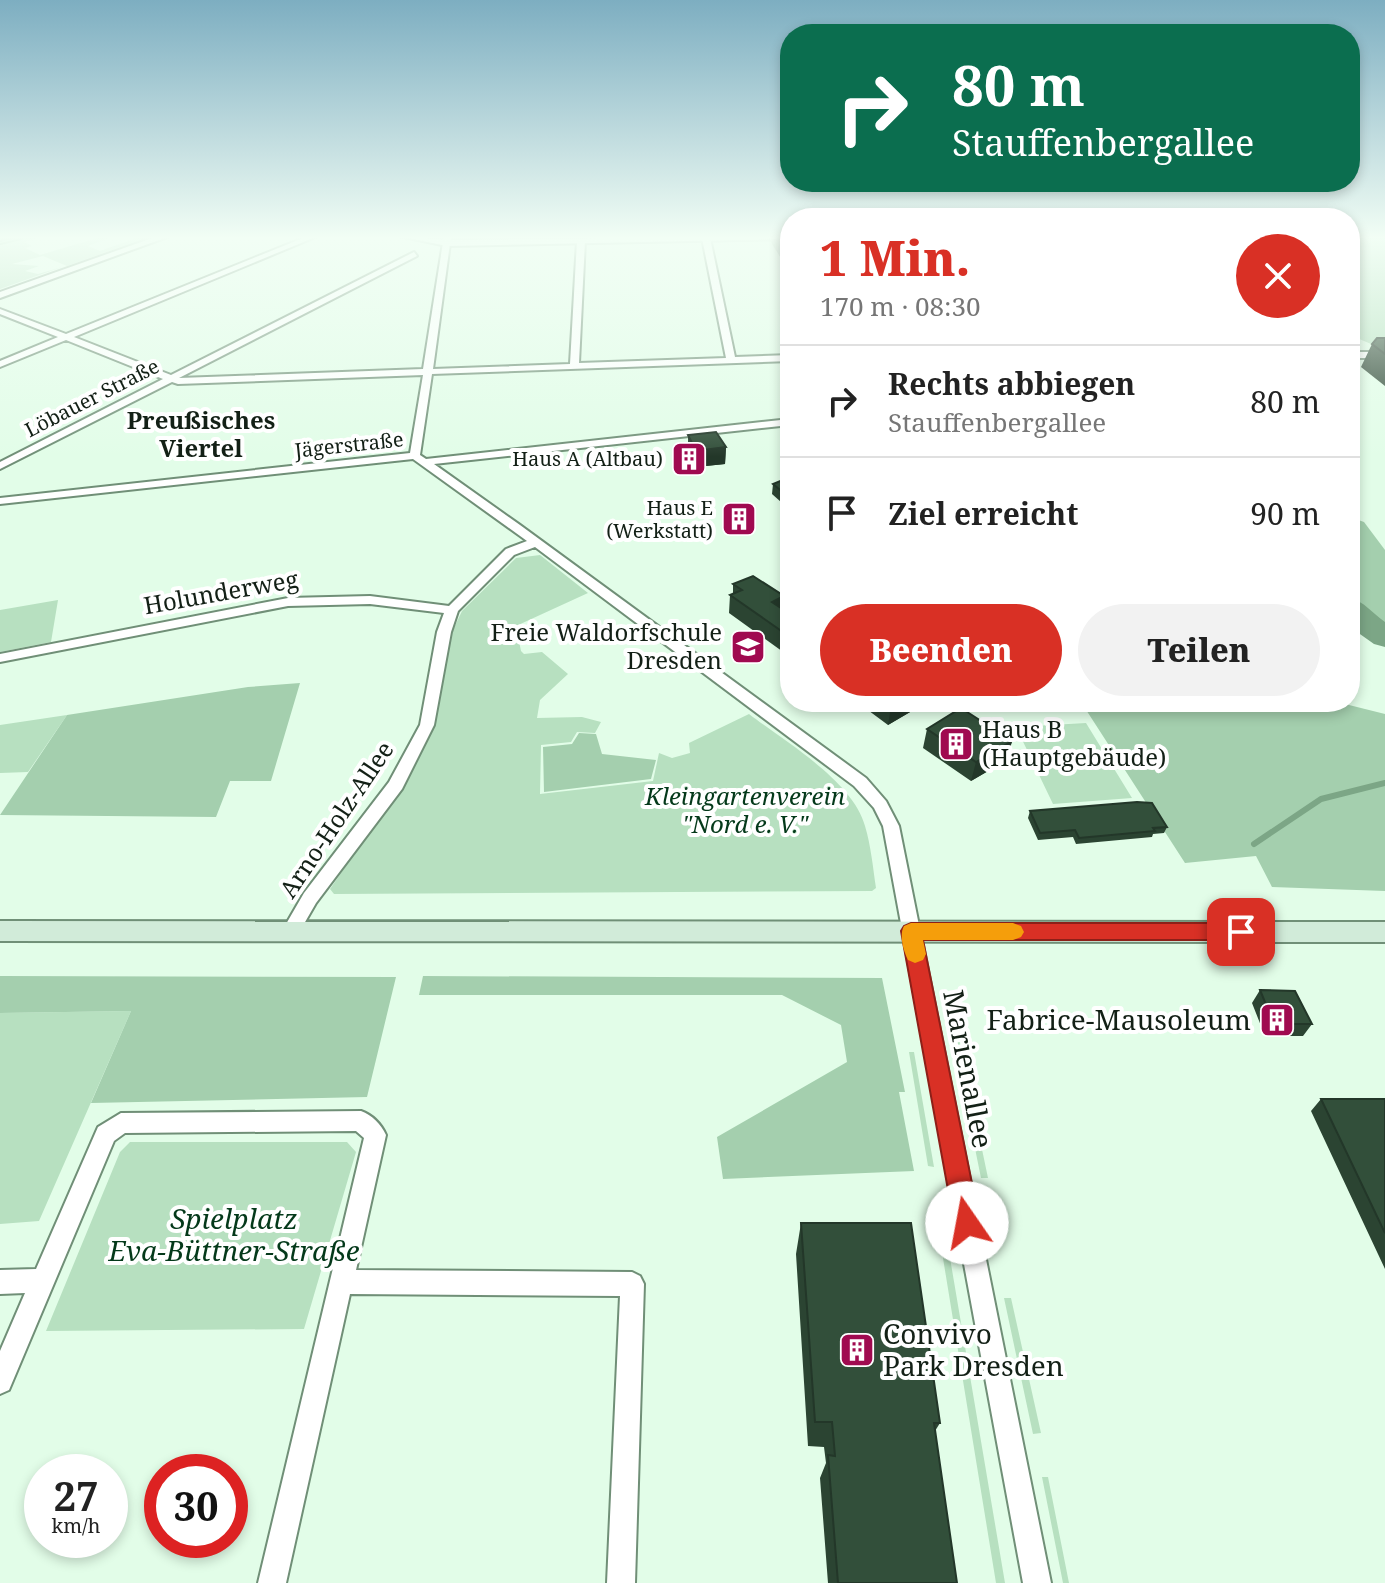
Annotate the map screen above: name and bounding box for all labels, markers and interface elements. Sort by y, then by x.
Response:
text: 80 m [952,46,1085,122]
icon: right [820,56,924,160]
text: Stauffenbergallee [952,118,1254,167]
text: 1 Min. [820,225,971,290]
button: close [1236,234,1320,318]
text: 170 m · 08:30 [820,288,981,324]
street label: Löbauer Straße [20,352,164,443]
text: Rechts abbiegen [888,363,1135,404]
icon: right [820,379,864,423]
text: 80 m [1250,381,1320,422]
district label: Preußisches Viertel [127,403,275,464]
text: Stauffenbergallee [888,404,1106,440]
street label: Jägerstraße [292,425,405,464]
building icon: Haus A (Altbau) [670,440,708,478]
place label: Haus A (Altbau) [512,445,663,472]
icon: arrive [820,491,864,535]
text: Ziel erreicht [888,493,1078,534]
text: 90 m [1250,493,1320,534]
place label: Haus E (Werkstatt) [606,494,713,544]
building icon: Haus E (Werkstatt) [720,500,758,538]
street label: Holunderweg [141,562,301,621]
button: Beenden [820,604,1062,696]
button: Teilen [1078,604,1320,696]
place label: Freie Waldorfschule Dresden [490,615,722,676]
school or university icon: Freie Waldorfschule Dresden [729,628,767,666]
place label: Haus B (Hauptgebäude) [982,712,1166,773]
building icon: Haus B (Hauptgebäude) [937,725,975,763]
street label: Arno-Holz-Allee [271,734,400,904]
park label: Kleingartenverein "Nord e. V." [644,779,845,840]
pin [1207,898,1275,966]
icon: arrive [1219,910,1263,954]
street label: Marienallee [935,987,1003,1151]
place label: Fabrice-Mausoleum [987,1000,1251,1038]
building icon: Fabrice-Mausoleum [1258,1001,1296,1039]
position arrow [925,1181,1009,1265]
park label: Spielplatz Eva-Büttner-Straße [107,1199,360,1269]
place label: Convivo Park Dresden [883,1314,1064,1384]
building icon: Convivo Park Dresden [838,1331,876,1369]
speed limit sign: 30 [144,1454,248,1558]
text: 27 [53,1468,99,1523]
text: km/h [51,1512,101,1539]

